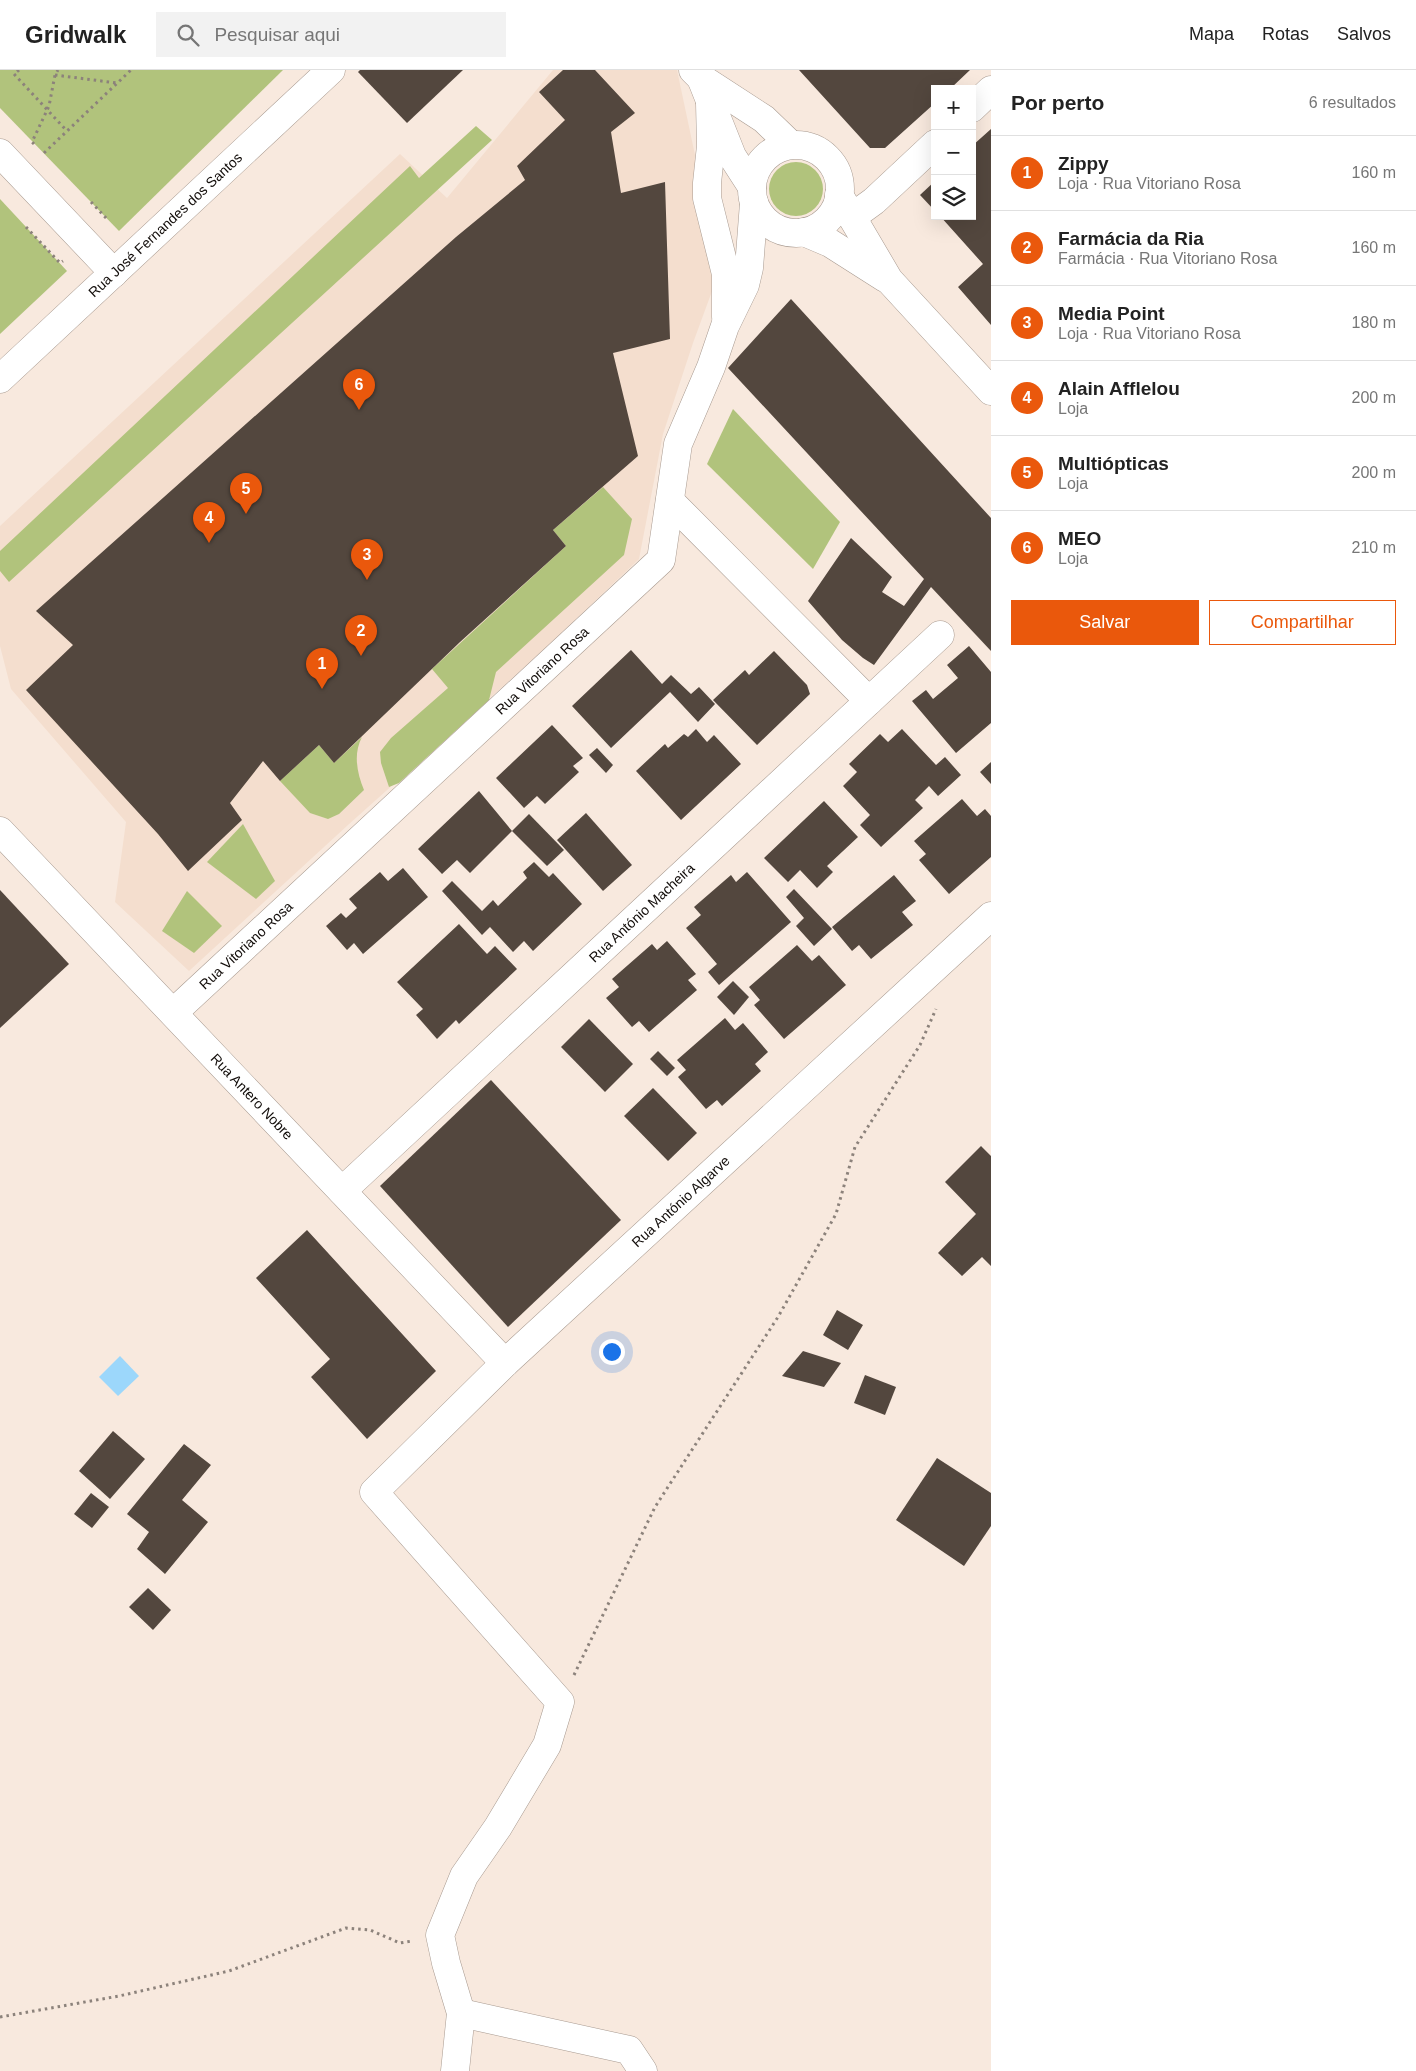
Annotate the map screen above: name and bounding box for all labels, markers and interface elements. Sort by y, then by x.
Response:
search box [156,12,506,57]
text: Gridwalk [25,21,126,48]
icon: search [174,21,202,49]
text: Pesquisar aqui [214,24,340,45]
text: Mapa [1189,24,1234,44]
text: Rotas [1262,24,1309,44]
text: Salvos [1337,24,1391,44]
map controls [931,85,976,220]
button: + [931,85,976,130]
text: Por perto [1011,91,1104,114]
text: 6 resultados [1309,94,1396,111]
button: − [931,130,976,175]
street label: Rua José Fernandes dos Santos [85,149,245,300]
text: Zippy [1058,153,1109,174]
text: 1 [1023,164,1031,181]
text: 160 m [1352,164,1396,181]
button: layers [931,175,976,220]
text: Loja · Rua Vitoriano Rosa [1058,175,1241,192]
text: Farmácia da Ria [1058,228,1204,249]
text: 2 [1023,239,1031,256]
text: 160 m [1352,239,1396,256]
text: Farmácia · Rua Vitoriano Rosa [1058,250,1277,267]
text: Media Point [1058,303,1165,324]
text: 3 [1023,314,1031,331]
text: 180 m [1352,314,1396,331]
text: Loja · Rua Vitoriano Rosa [1058,325,1241,342]
pin: 6 [343,369,375,410]
text: Alain Afflelou [1058,378,1180,399]
text: 4 [1023,389,1031,406]
text: 200 m [1352,389,1396,406]
text: Loja [1058,400,1088,417]
text: Multiópticas [1058,453,1169,474]
text: 5 [1023,464,1031,481]
text: 200 m [1352,464,1396,481]
pin: 5 [230,473,262,514]
text: Loja [1058,475,1088,492]
pin: 4 [193,502,225,543]
text: MEO [1058,528,1101,549]
pin: 3 [351,539,383,580]
text: 6 [1023,539,1031,556]
text: 210 m [1352,539,1396,556]
text: Loja [1058,550,1088,567]
button: Salvar [1011,600,1199,645]
button: Compartilhar [1209,600,1396,645]
pin: 2 [345,615,377,656]
street label: Rua Vitoriano Rosa [492,623,592,718]
pin: 1 [306,648,338,689]
street label: Rua António Macheira [586,860,698,965]
street label: Rua Vitoriano Rosa [196,898,296,992]
street label: Rua Antero Nobre [208,1050,297,1143]
street label: Rua António Algarve [629,1152,733,1250]
your location [599,1339,625,1365]

